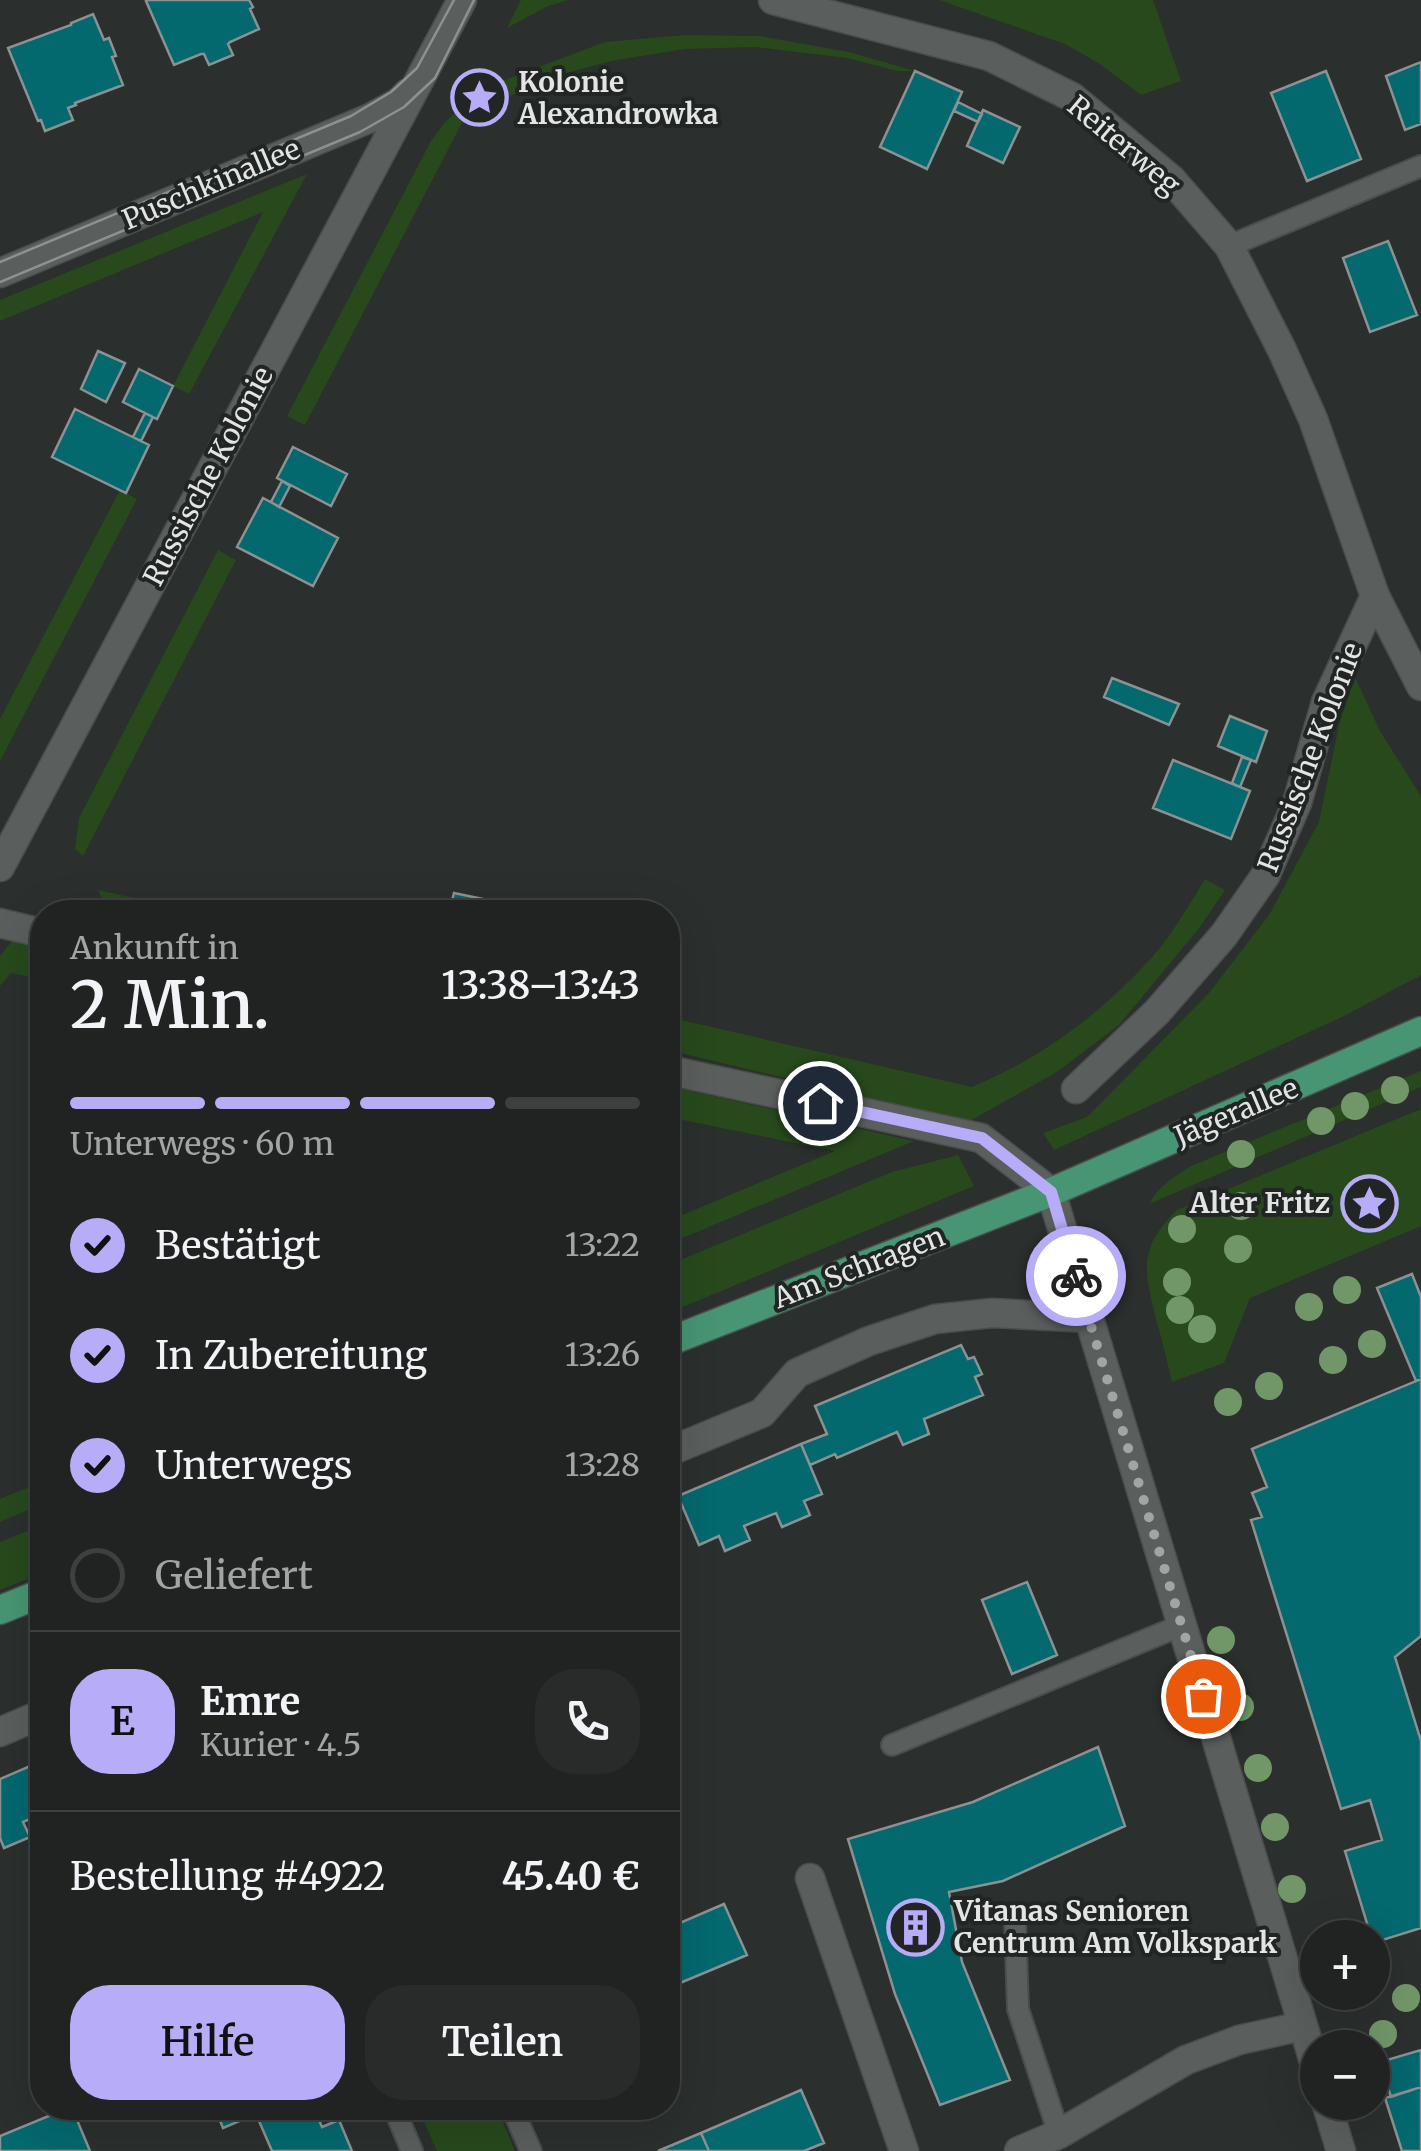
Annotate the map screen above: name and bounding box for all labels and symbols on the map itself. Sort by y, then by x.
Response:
place label: Kolonie Alexandrowka [517,64,719,132]
place icon: Kolonie Alexandrowka [449,68,509,128]
street label: Reiterweg [1060,88,1188,203]
street label: Puschkinallee [117,130,305,238]
street label: Russische Kolonie [135,360,281,592]
street label: Russische Kolonie [1250,637,1370,877]
pin [778,1061,863,1146]
street label: Jägerallee [1168,1070,1303,1155]
place icon: Alter Fritz [1339,1173,1399,1233]
place label: Alter Fritz [1189,1185,1330,1221]
street label: Am Schragen [767,1218,950,1316]
courier [1026,1226,1126,1326]
pin [1161,1654,1246,1739]
place label: Vitanas Senioren Centrum Am Volkspark [953,1893,1278,1961]
building icon: Vitanas Senioren Centrum Am Volkspark [885,1897,945,1957]

